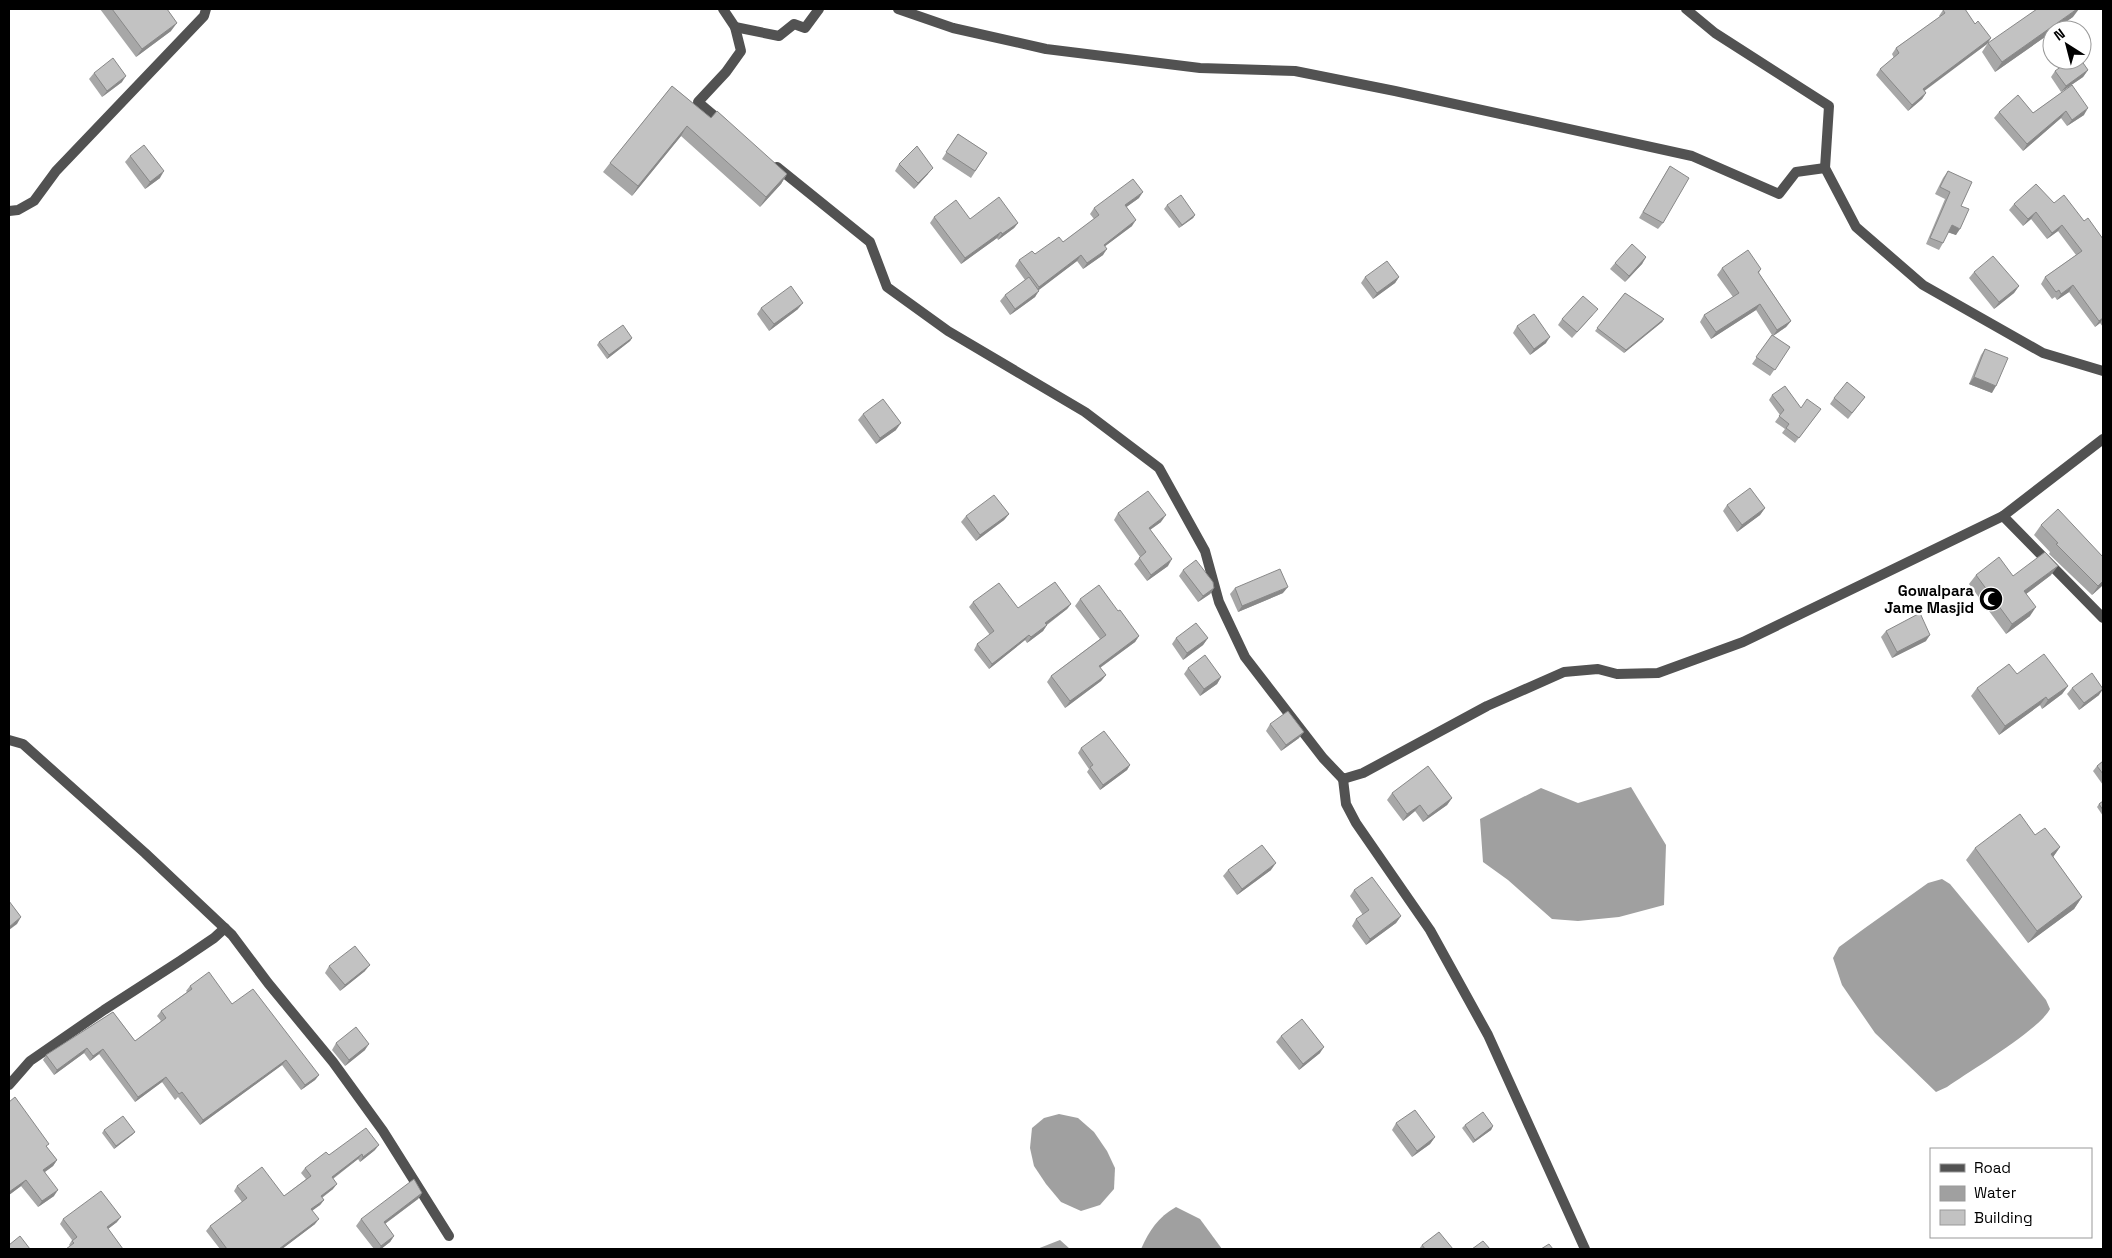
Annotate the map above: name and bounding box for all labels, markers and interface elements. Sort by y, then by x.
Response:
north arrow [2042,20,2092,70]
text: N [2050,24,2068,45]
place label: Gowalpara Jame Masjid [1884,581,1974,617]
mosque icon: Gowalpara Jame Masjid [1978,586,2004,612]
legend [1930,1148,2092,1238]
text: Road [1974,1158,2011,1177]
text: Water [1974,1183,2017,1202]
text: Building [1974,1208,2033,1227]

